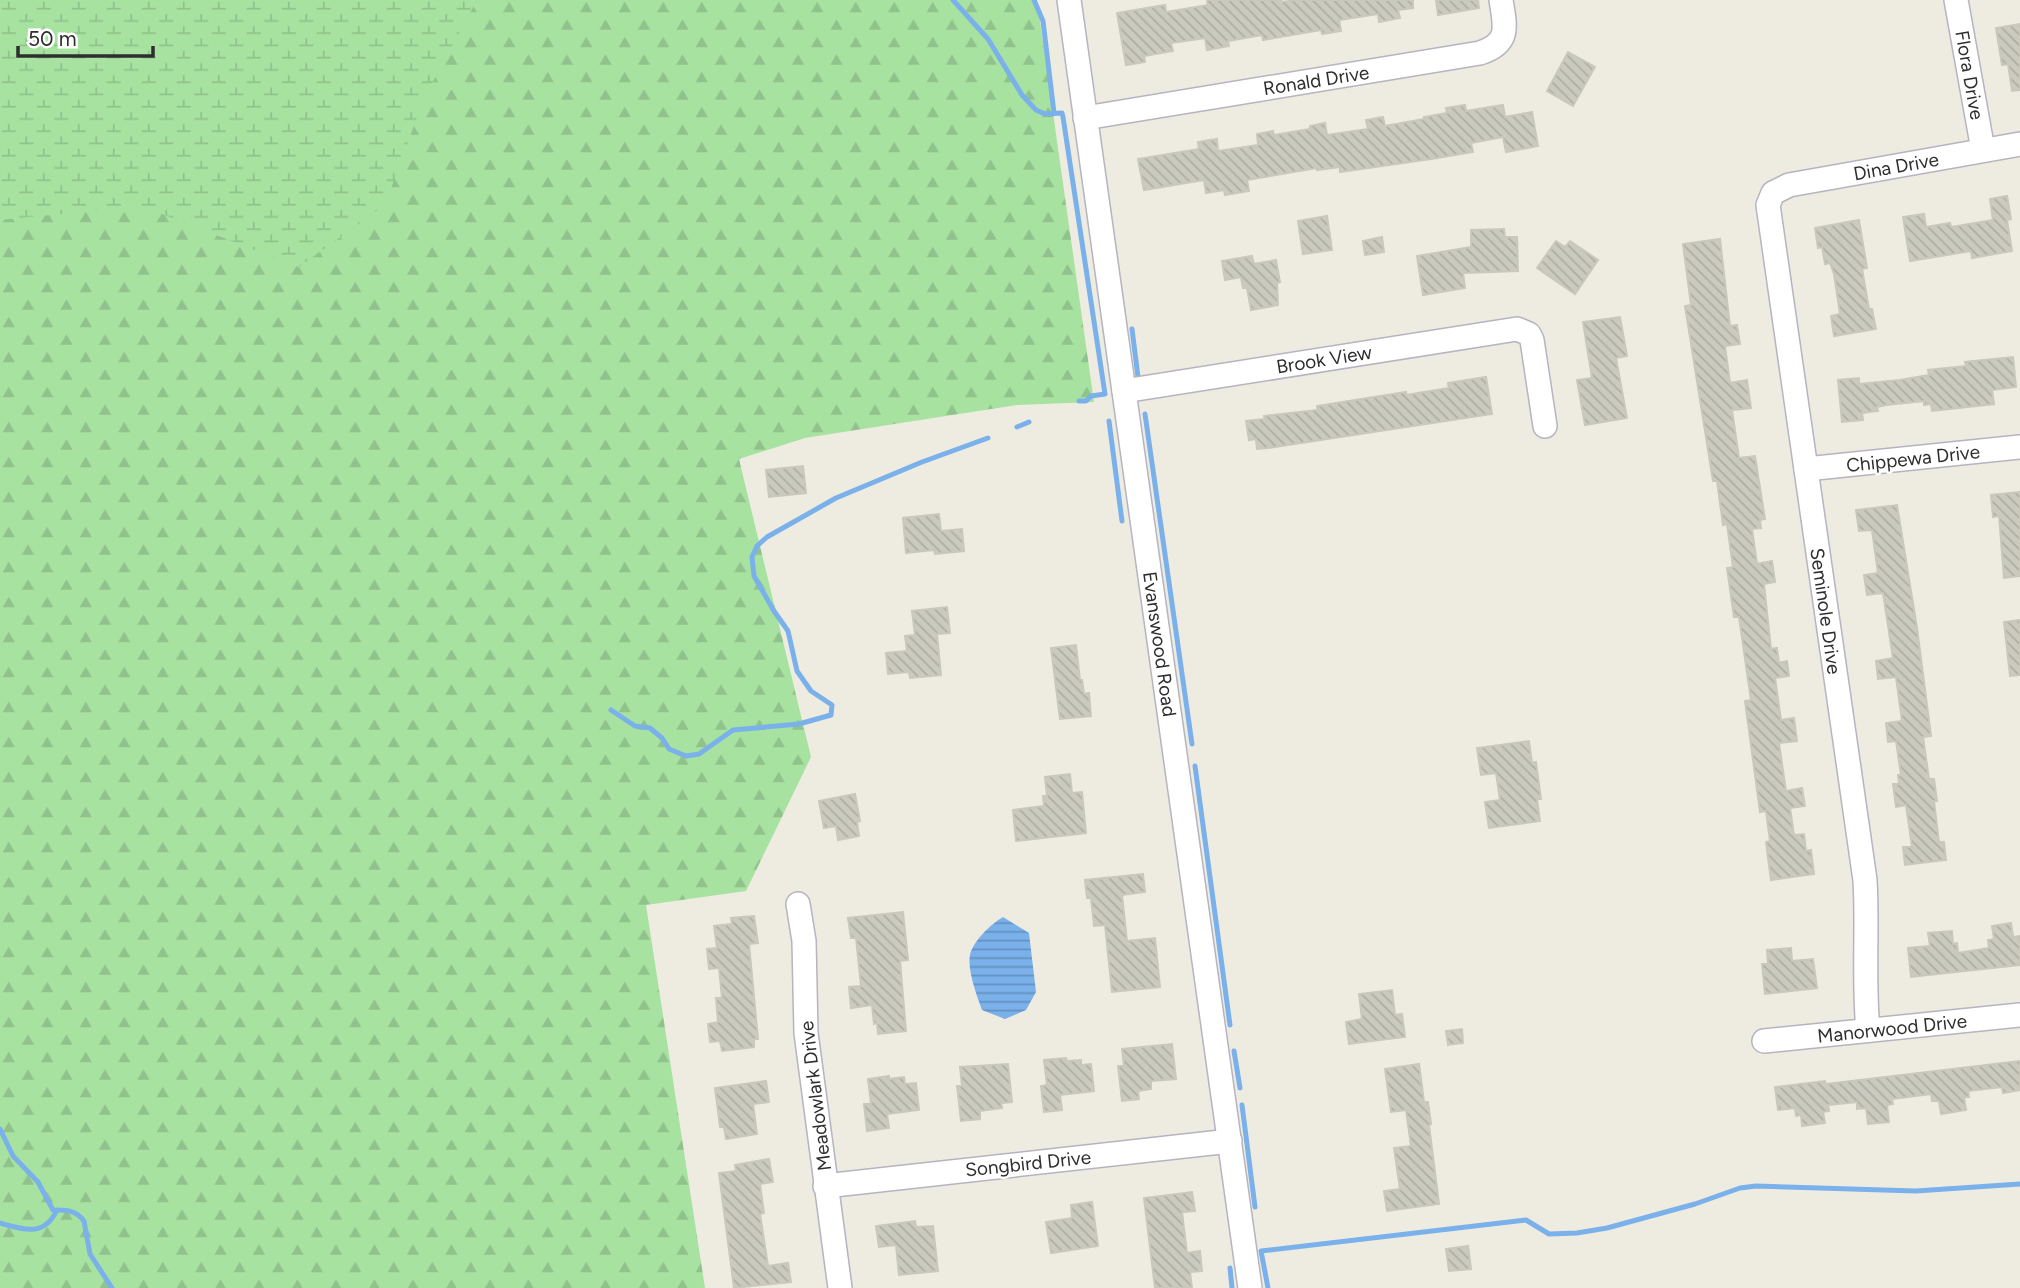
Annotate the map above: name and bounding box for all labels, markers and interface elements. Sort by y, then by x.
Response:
scale bar [18,14,152,58]
text: 50 m [28,26,77,51]
street label: Flora Drive [1950,29,1989,122]
street label: Ronald Drive [1261,61,1371,100]
street label: Dina Drive [1852,148,1941,185]
street label: Brook View [1275,341,1374,378]
street label: Chippewa Drive [1845,440,1981,477]
street label: Seminole Drive [1805,546,1846,676]
street label: Evanswood Road [1138,570,1181,718]
street label: Manorwood Drive [1816,1009,1968,1048]
street label: Meadowlark Drive [795,1020,836,1172]
street label: Songbird Drive [964,1145,1092,1182]

